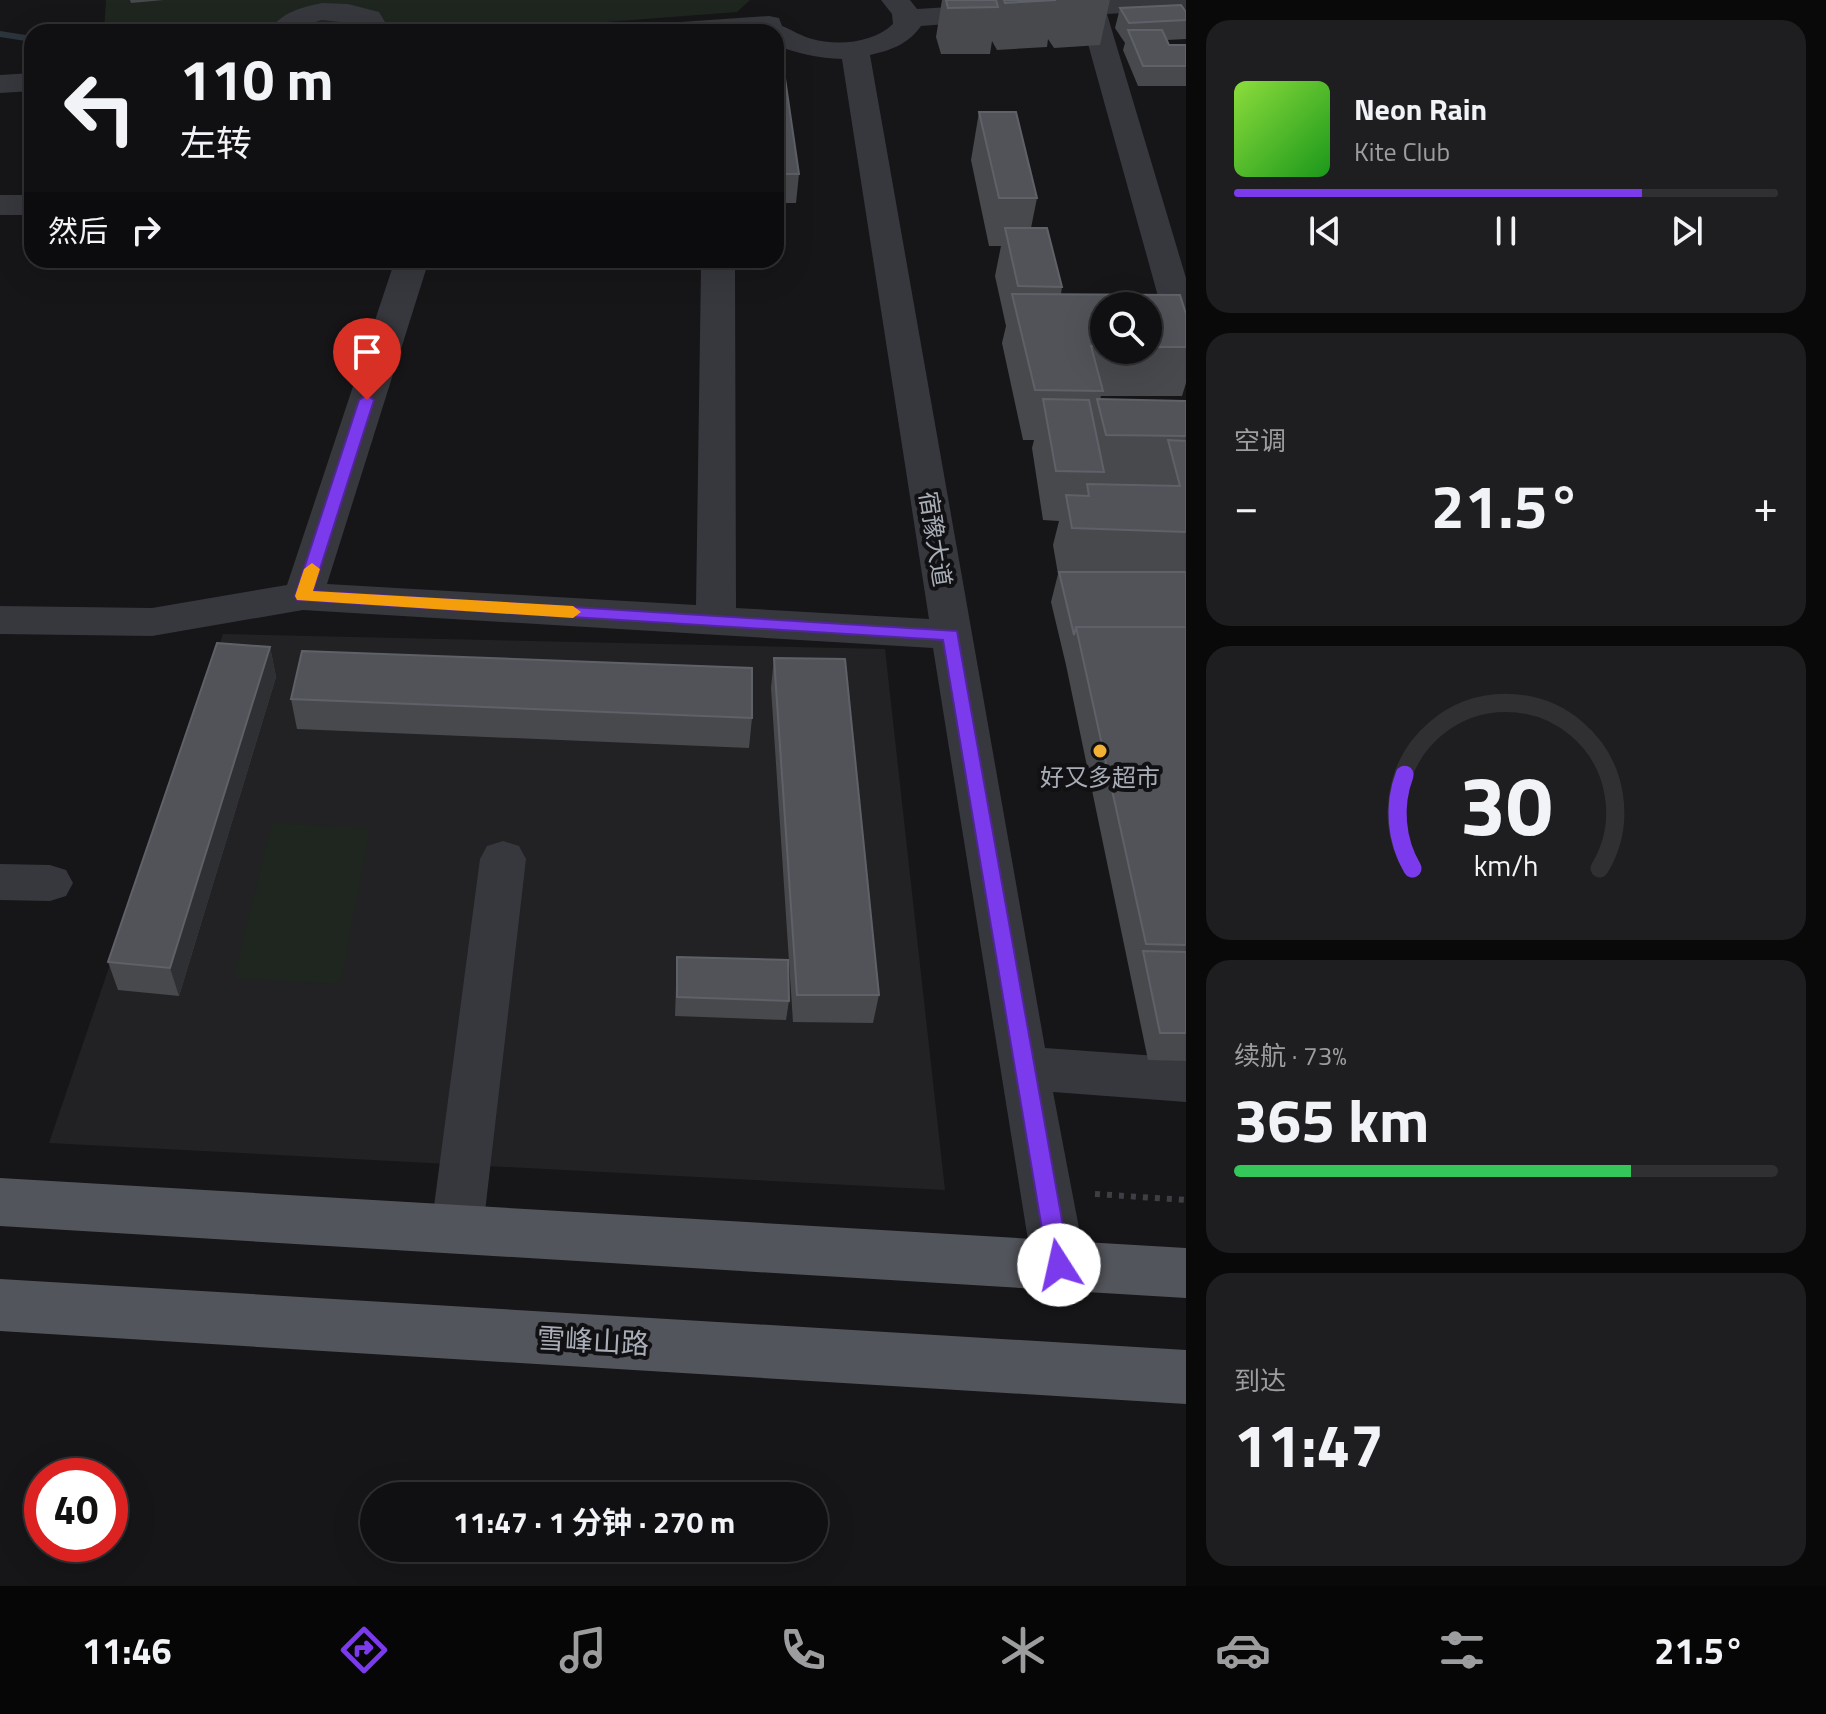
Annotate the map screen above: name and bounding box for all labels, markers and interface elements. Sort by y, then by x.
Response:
text: 110 m [180,37,333,122]
icon: left [48,56,152,160]
text: Neon Rain [1354,86,1487,132]
text: 左转 [180,115,252,170]
text: Kite Club [1354,132,1450,171]
text: 然后 [48,208,108,254]
icon: right [124,208,168,252]
icon: previous [1303,209,1347,253]
icon: pause [1484,209,1528,253]
icon: next [1665,209,1709,253]
map controls [1090,292,1162,364]
button: search [1090,292,1162,364]
pin [333,318,401,400]
icon: arrive [345,330,389,374]
text: 空调 [1234,421,1286,460]
text: 21.5° [1431,460,1581,551]
text: − [1234,472,1259,539]
text: + [1753,472,1778,539]
street label: 宿豫大道 [911,489,961,589]
text: 30 [1459,741,1553,867]
marker: 好又多超市 [1091,742,1109,760]
place label: 好又多超市 [1040,759,1160,795]
text: km/h [1474,844,1538,887]
text: 续航 · 73% [1234,1036,1347,1075]
text: 365 km [1234,1074,1429,1165]
position arrow [1017,1223,1101,1307]
street label: 雪峰山路 [536,1316,650,1365]
text: 到达 [1234,1361,1286,1400]
text: 11:47 [1234,1399,1384,1490]
speed limit sign: 40 [24,1458,128,1562]
text: 11:47 · 1 分钟 · 270 m [453,1499,735,1545]
icon: directions [336,1622,392,1678]
icon: music [555,1622,611,1678]
icon: phone [775,1622,831,1678]
icon: climate [995,1622,1051,1678]
icon: car [1215,1622,1271,1678]
icon: filters [1434,1622,1490,1678]
text: 11:46 [82,1623,172,1678]
text: 21.5° [1654,1623,1744,1678]

